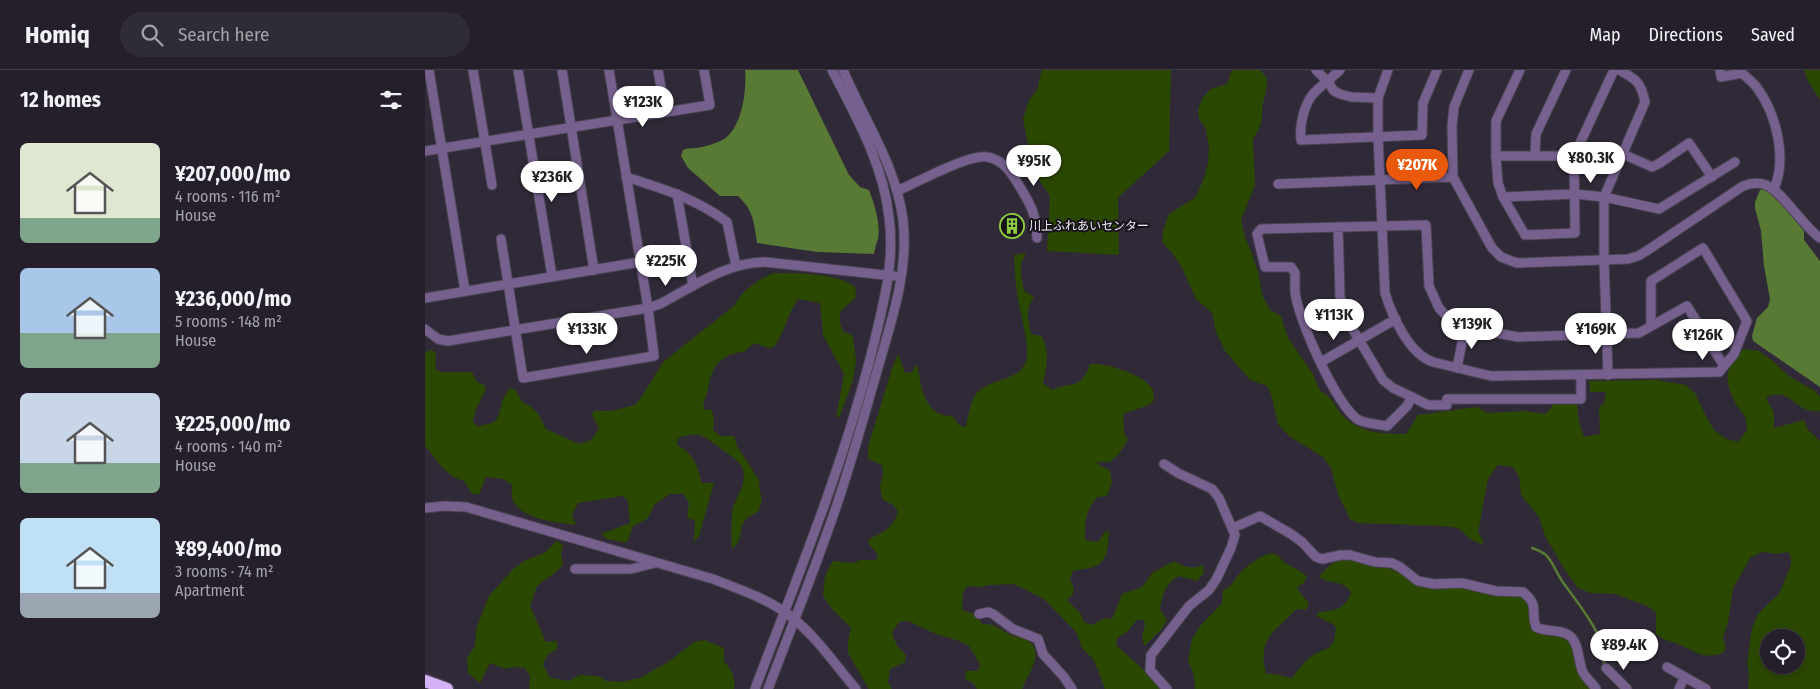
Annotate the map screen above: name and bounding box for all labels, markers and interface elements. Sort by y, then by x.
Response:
search box [120,12,470,57]
text: Homiq [25,21,90,49]
icon: search [138,21,166,49]
text: Search here [178,23,269,46]
text: Map [1589,24,1621,46]
text: Directions [1649,24,1723,46]
text: Saved [1751,24,1795,46]
pin: ¥123K [608,85,678,128]
icon: filters [377,86,405,114]
text: 12 homes [20,87,101,113]
text: ¥123K [624,92,662,111]
pin: ¥80.3K [1550,142,1632,184]
pin: ¥95K [1004,144,1064,187]
pin: ¥207K [1382,148,1452,191]
text: ¥80.3K [1568,148,1614,167]
text: ¥95K [1017,151,1051,170]
text: ¥207K [1397,155,1437,174]
pin: ¥236K [517,160,587,203]
text: ¥207,000/mo [175,161,291,187]
icon: home [60,163,120,223]
text: ¥236K [532,167,572,186]
text: 4 rooms · 116 m² [175,187,281,206]
text: House [175,206,216,225]
building icon: 川上ふれあいセンター [999,213,1025,239]
place label: 川上ふれあいセンター [1029,219,1149,233]
pin: ¥225K [631,244,701,287]
text: ¥225K [646,251,686,270]
text: ¥236,000/mo [175,286,291,312]
icon: home [60,288,120,348]
pin: ¥113K [1299,298,1369,341]
text: ¥113K [1315,305,1353,324]
pin: ¥139K [1437,308,1507,350]
text: 5 rooms · 148 m² [175,312,282,331]
pin: ¥133K [552,312,622,355]
pin: ¥169K [1561,312,1631,355]
text: ¥139K [1452,314,1492,333]
pin: ¥126K [1668,318,1738,361]
text: ¥133K [568,319,607,338]
text: ¥169K [1576,319,1616,338]
text: ¥126K [1683,325,1723,344]
text: House [175,331,216,350]
text: ¥225,000/mo [175,411,291,437]
icon: home [60,413,120,473]
text: 4 rooms · 140 m² [175,437,283,456]
text: House [175,456,216,475]
text: ¥89,400/mo [175,536,282,562]
icon: home [60,538,120,598]
text: 3 rooms · 74 m² [175,562,273,581]
text: Apartment [175,581,244,600]
pin: ¥89.4K [1583,628,1665,671]
map controls [1760,629,1805,674]
button: locate [1760,629,1805,674]
text: ¥89.4K [1601,635,1647,654]

